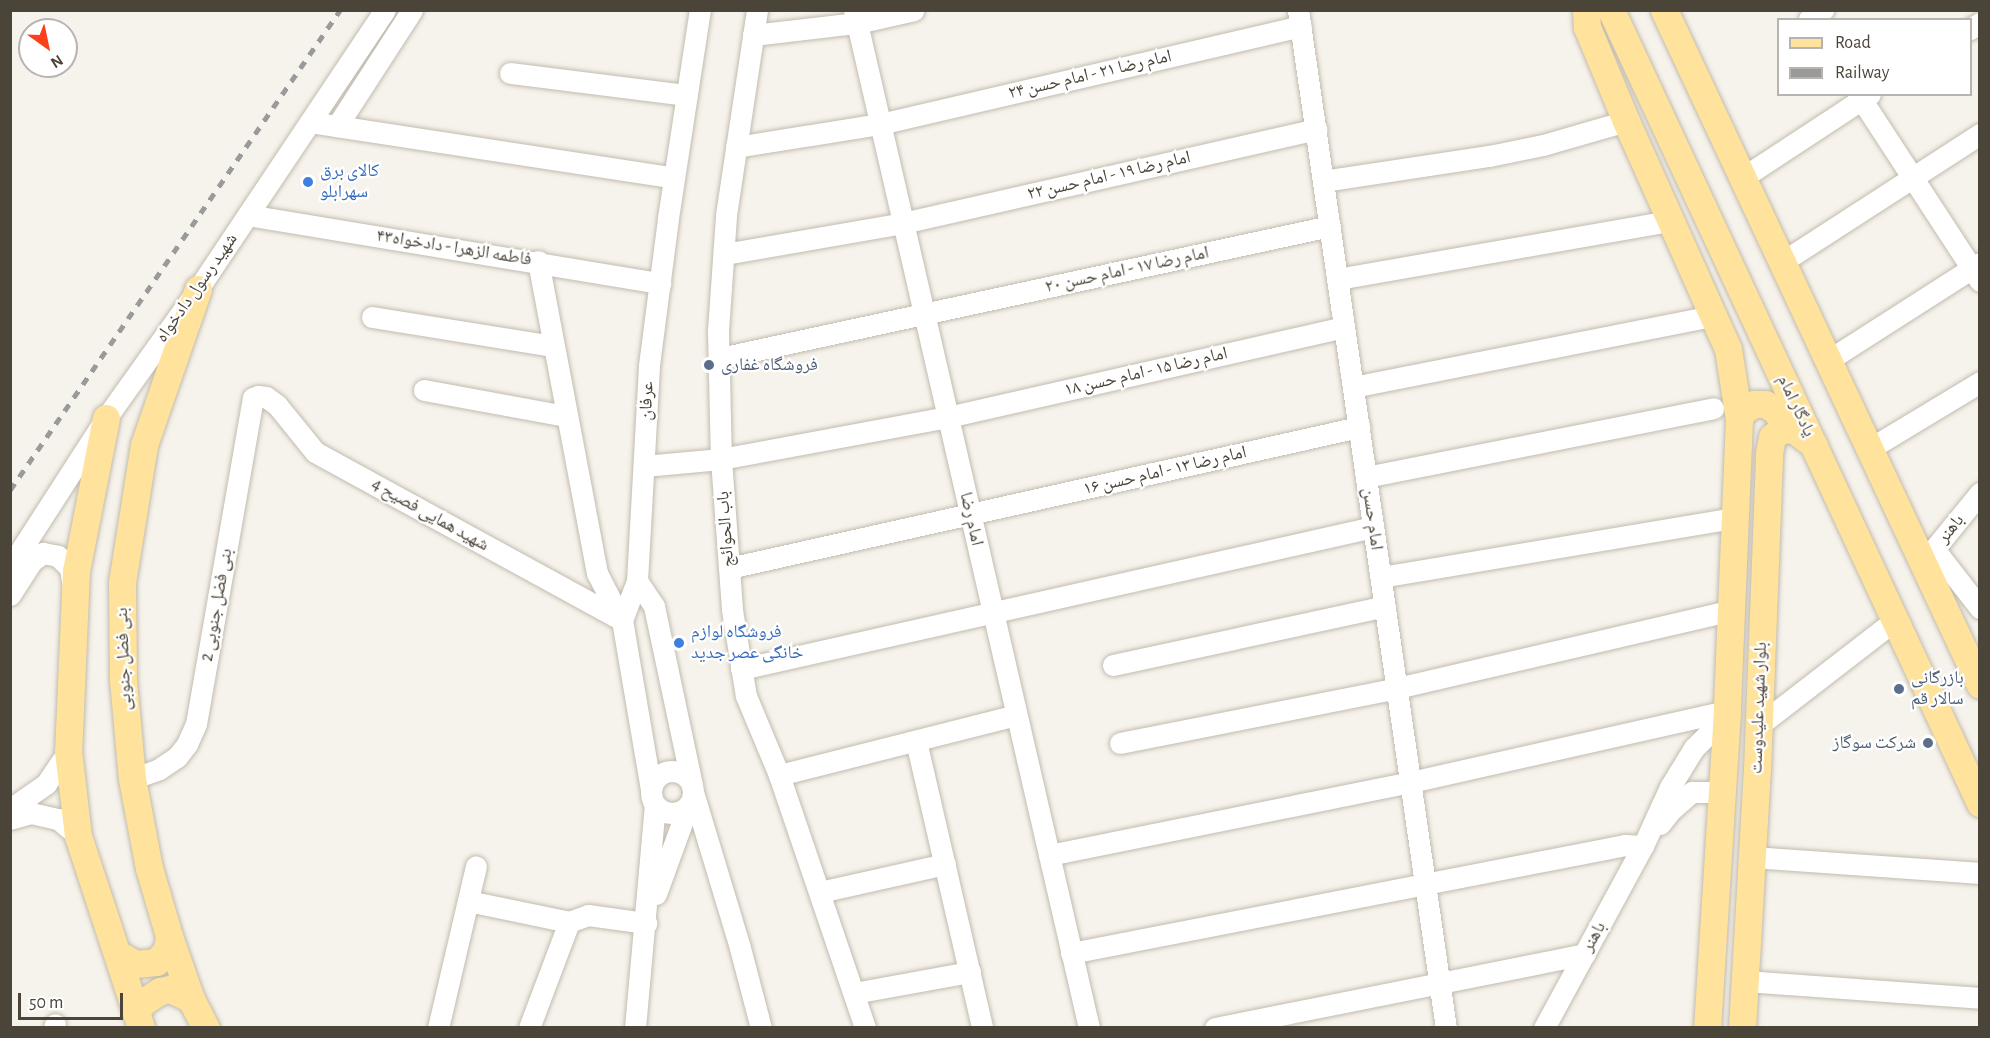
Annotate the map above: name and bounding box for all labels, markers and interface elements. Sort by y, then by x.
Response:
north arrow [18,18,78,78]
legend [1777,18,1972,96]
text: Road [1835,34,1871,52]
street label: امام رضا ۲۱ - امام حسن ۲۴ [1006,46,1174,104]
text: N [48,52,66,71]
text: Railway [1835,64,1889,82]
street label: امام رضا ۱۹ - امام حسن ۲۲ [1025,147,1193,205]
place label: کالای برق سهرابلو [320,161,379,204]
marker: کالای برق سهرابلو [301,175,315,189]
street label: فاطمه الزهرا - دادخواه۴۳ [375,225,533,271]
street label: شهید رسول دادخواه [151,229,243,347]
street label: امام رضا ۱۷ - امام حسن ۲۰ [1043,242,1211,298]
street label: امام رضا ۱۵ - امام حسن ۱۸ [1062,343,1230,401]
place label: فروشگاه غفاری [721,354,818,376]
marker: فروشگاه غفاری [702,358,716,372]
street label: یادگار امام [1772,372,1820,440]
street label: عرفان [635,381,659,421]
street label: امام رضا ۱۳ - امام حسن ۱۶ [1081,442,1249,500]
street label: شهید همایی فصیح 4 [367,474,493,556]
street label: امام حسن [1357,486,1387,552]
street label: باب الحوائج [713,490,739,568]
street label: امام رضا [954,490,988,548]
street label: باهنر [1933,510,1969,548]
street label: بنی فضل جنوبی 2 [196,547,238,663]
street label: بنی فضل جنوبی [111,607,137,711]
place label: فروشگاه لوازم خانگی عصر جدید [691,622,804,664]
marker: فروشگاه لوازم خانگی عصر جدید [672,636,686,650]
street label: بلوار شهید علیدوست [1746,642,1772,774]
place label: بازرگانی سالار قم [1911,668,1964,710]
marker: بازرگانی سالار قم [1892,682,1906,696]
place label: شرکت سوگاز [1832,732,1916,754]
marker: شرکت سوگاز [1921,736,1935,750]
street label: باهنر [1577,918,1611,956]
scale bar [21,981,126,1019]
text: 50 m [29,994,63,1012]

